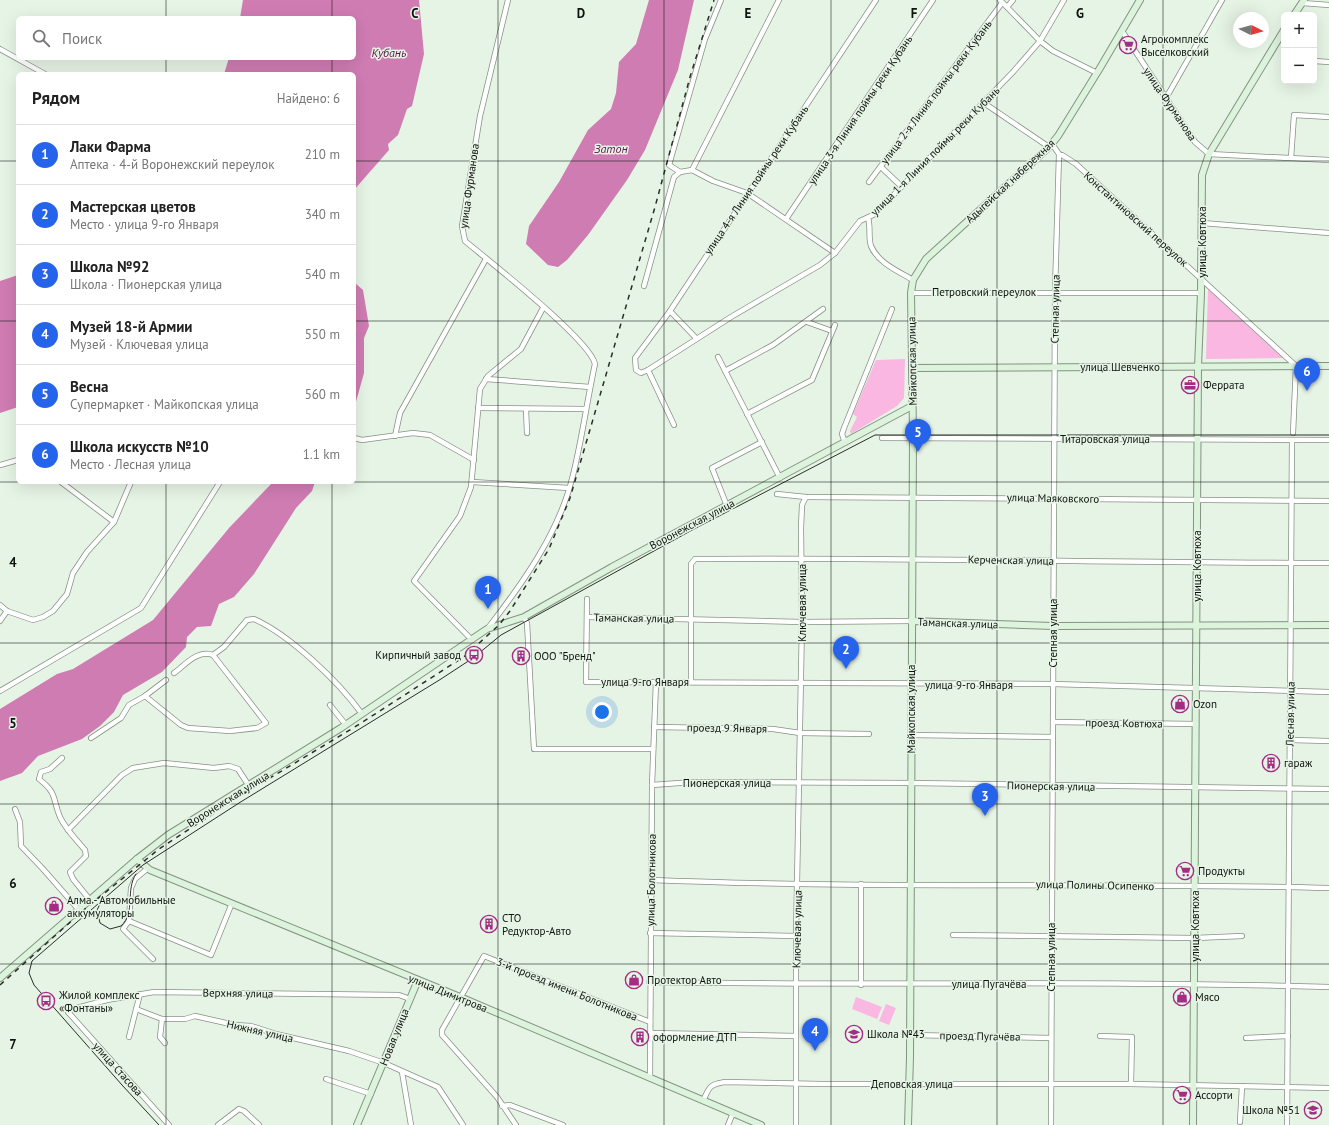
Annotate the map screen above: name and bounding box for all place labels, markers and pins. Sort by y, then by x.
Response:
place label: Агрокомплекс Выселковский [1141,32,1209,59]
supermarket icon: Агрокомплекс Выселковский [1118,35,1138,55]
pin: 6 [1294,358,1320,391]
office icon: Феррата [1180,375,1200,395]
place label: Феррата [1203,378,1244,392]
pin: 5 [905,419,931,452]
pin: 1 [475,576,501,609]
pin: 2 [833,636,859,669]
bus stop icon: Кирпичный завод [464,645,484,665]
building icon: ООО "Бренд" [511,646,531,666]
place label: Кирпичный завод [375,648,461,662]
place label: ООО "Бренд" [534,649,596,663]
shop icon: Ozon [1170,694,1190,714]
place label: Ozon [1193,697,1217,711]
building icon: гараж [1261,753,1281,773]
place label: гараж [1284,756,1313,770]
pin: 3 [972,783,998,816]
supermarket icon: Продукты [1175,861,1195,881]
place label: Продукты [1198,864,1245,878]
place label: Алма - Автомобильные аккумуляторы [67,893,176,920]
shop icon: Алма - Автомобильные аккумуляторы [44,896,64,916]
place label: СТО Редуктор-Авто [502,911,571,938]
building icon: СТО Редуктор-Авто [479,914,499,934]
shop icon: Протектор Авто [624,970,644,990]
place label: Протектор Авто [647,973,722,987]
shop icon: Мясо [1172,987,1192,1007]
place label: Жилой комплекс «Фонтаны» [58,988,140,1015]
place label: Мясо [1195,990,1220,1004]
bus stop icon: Жилой комплекс «Фонтаны» [36,991,56,1011]
pin: 4 [802,1018,828,1051]
school or university icon: Школа №43 [844,1024,864,1044]
building icon: оформление ДТП [630,1027,650,1047]
place label: Школа №43 [867,1027,925,1041]
place label: оформление ДТП [653,1030,737,1044]
supermarket icon: Ассорти [1172,1085,1192,1105]
place label: Ассорти [1195,1088,1233,1102]
school or university icon: Школа №51 [1303,1100,1323,1120]
place label: Школа №51 [1242,1103,1300,1117]

